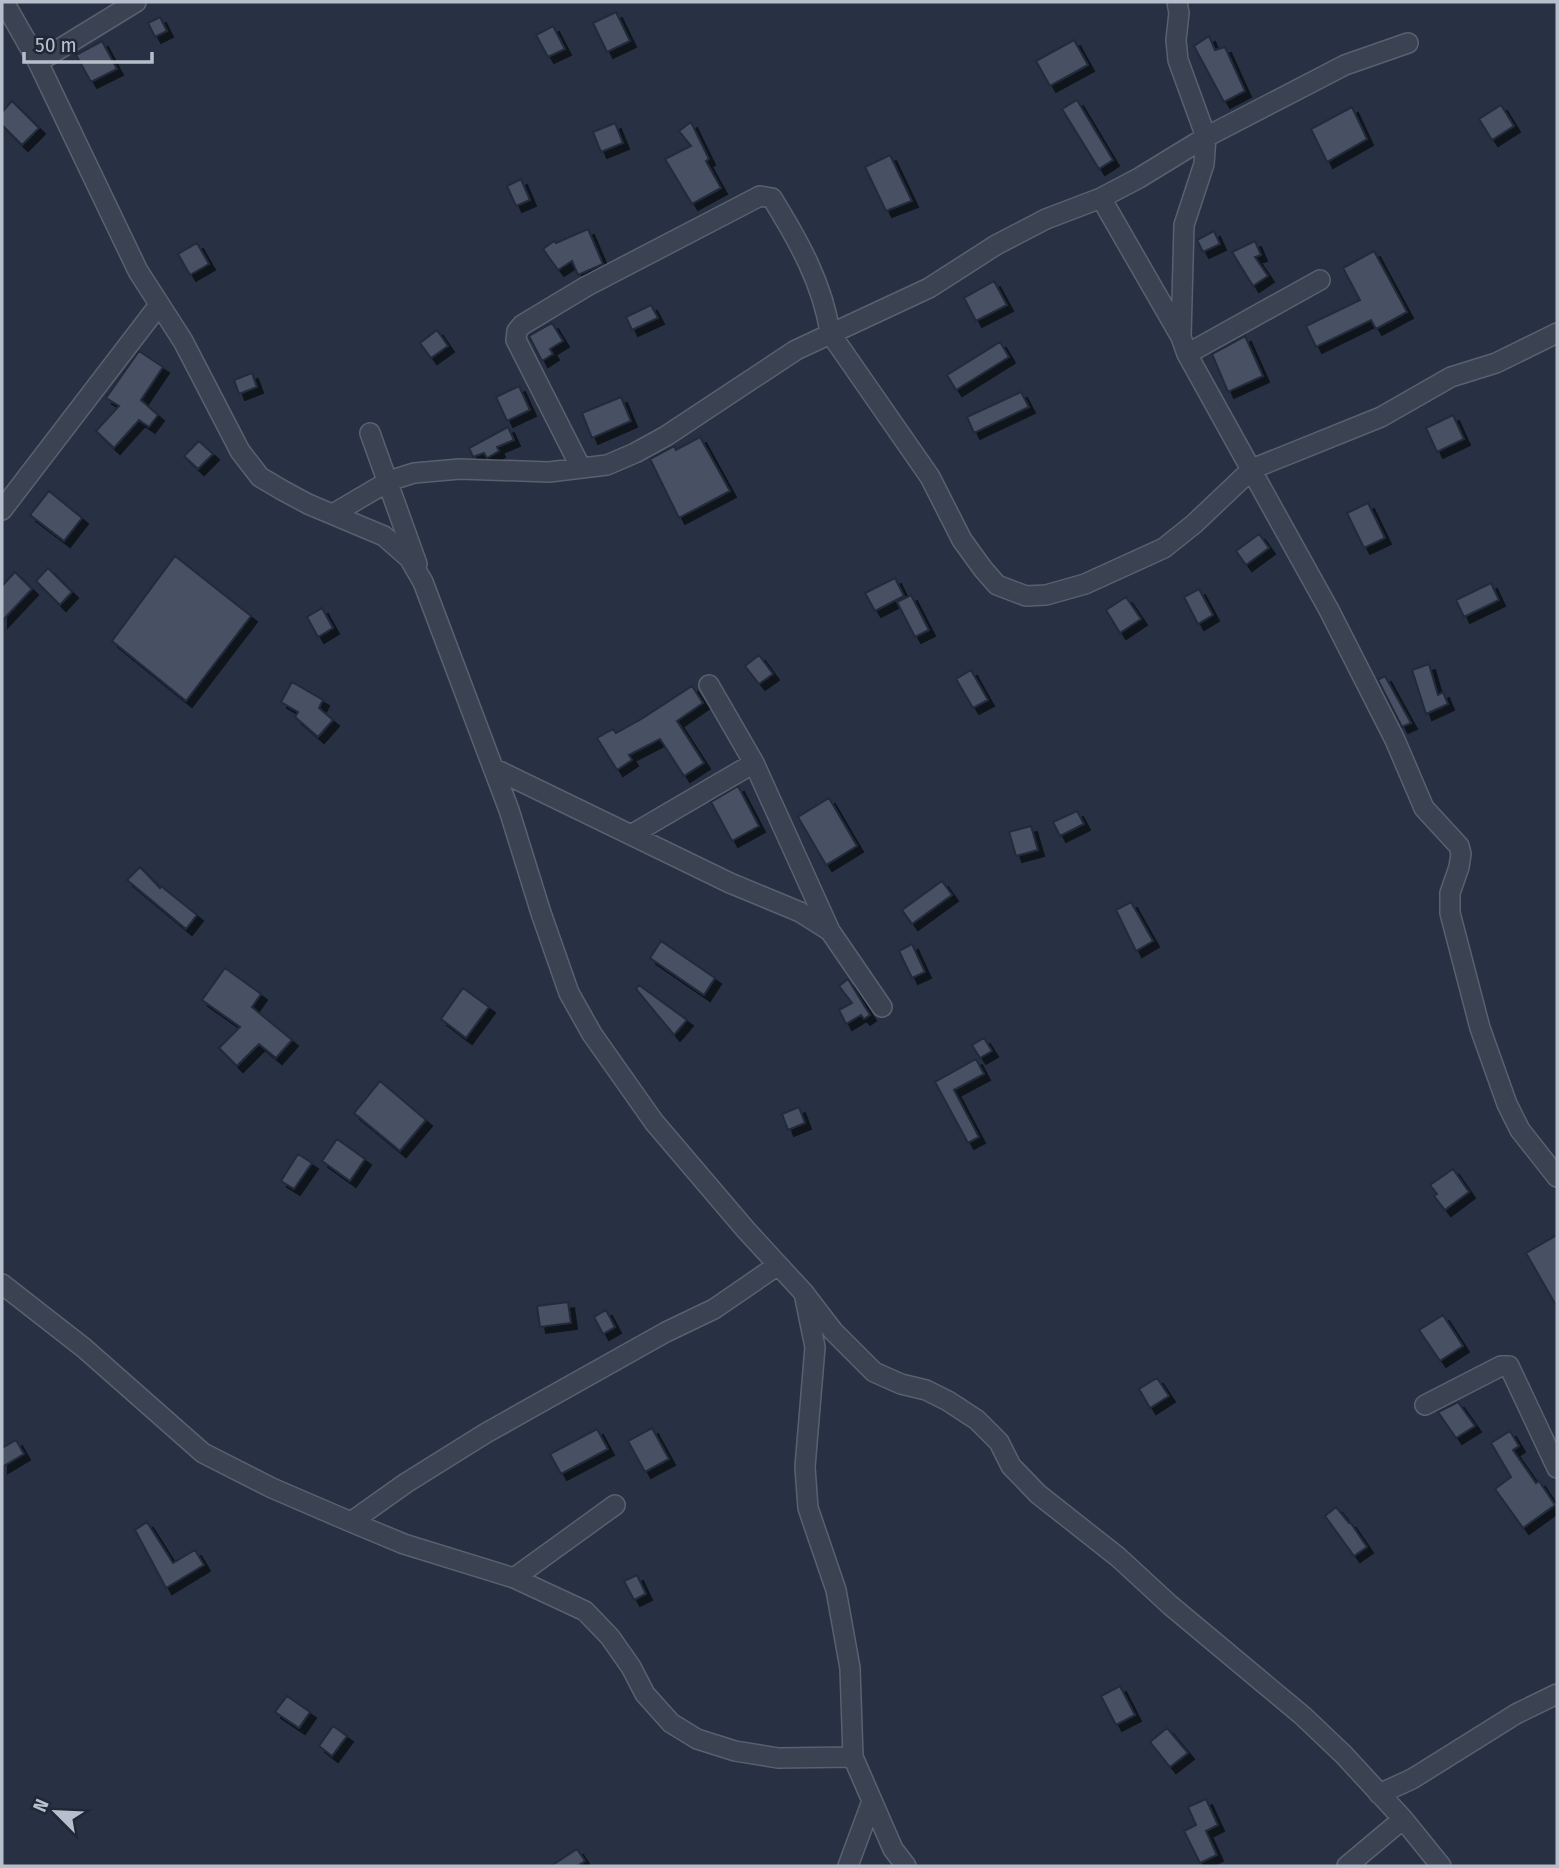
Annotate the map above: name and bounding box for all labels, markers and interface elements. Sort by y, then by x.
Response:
scale bar [24,21,152,65]
text: 50 m [35,32,77,58]
north arrow [21,1777,91,1847]
text: N [28,1795,54,1815]

